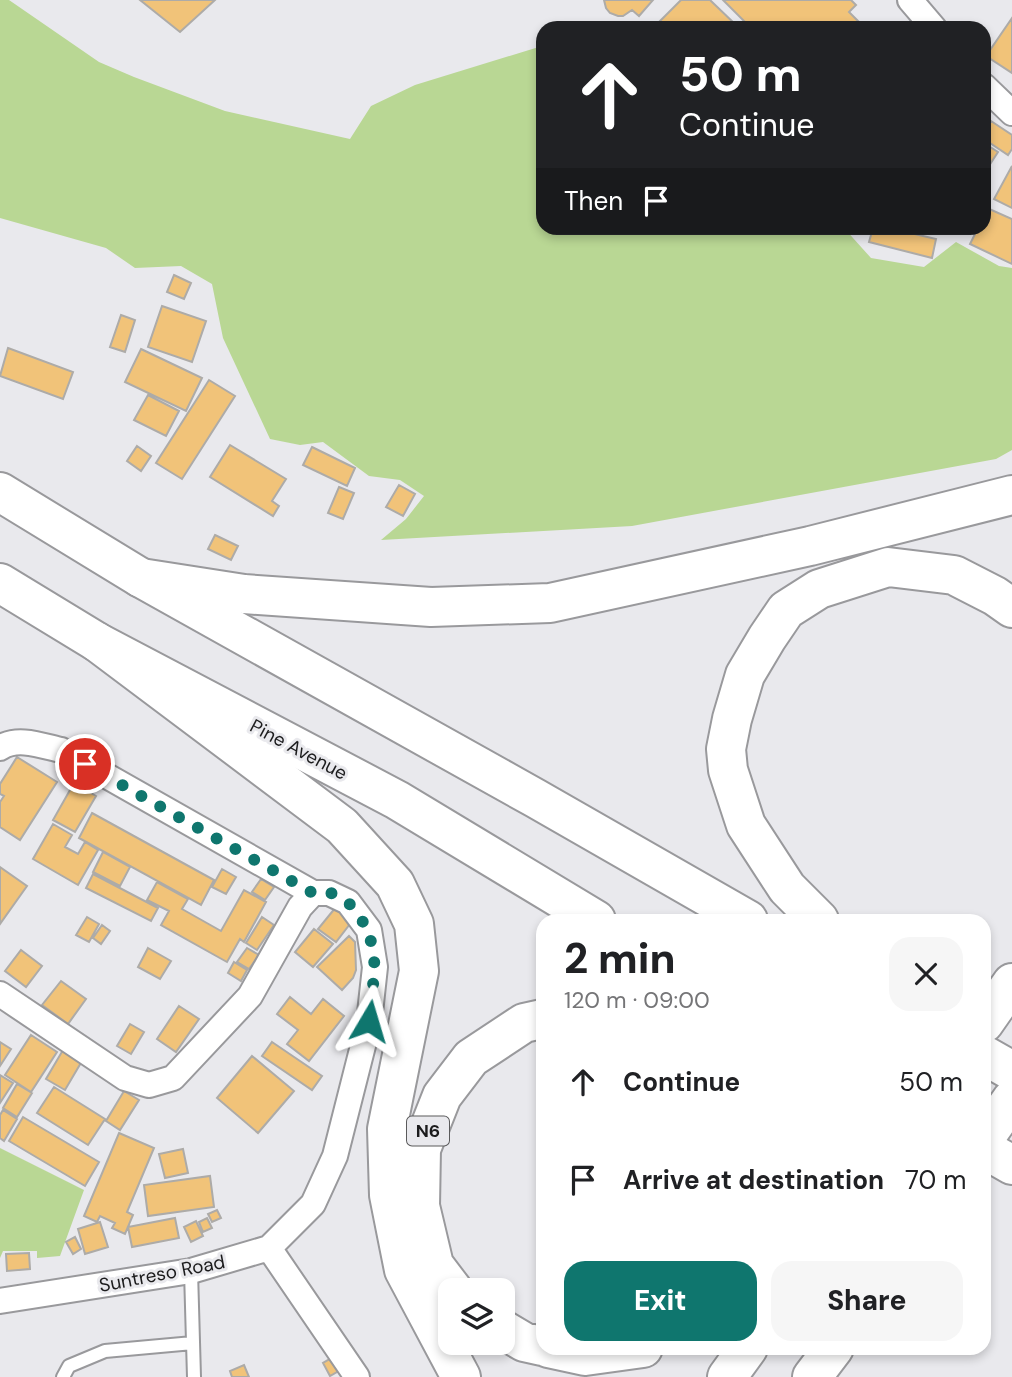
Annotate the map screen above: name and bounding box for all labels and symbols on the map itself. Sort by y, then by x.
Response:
street label: Pine Avenue [246,713,352,786]
pin [55,734,115,794]
position arrow [332,984,406,1058]
road number: N6 [407,1116,449,1146]
street label: Suntreso Road [97,1249,227,1298]

